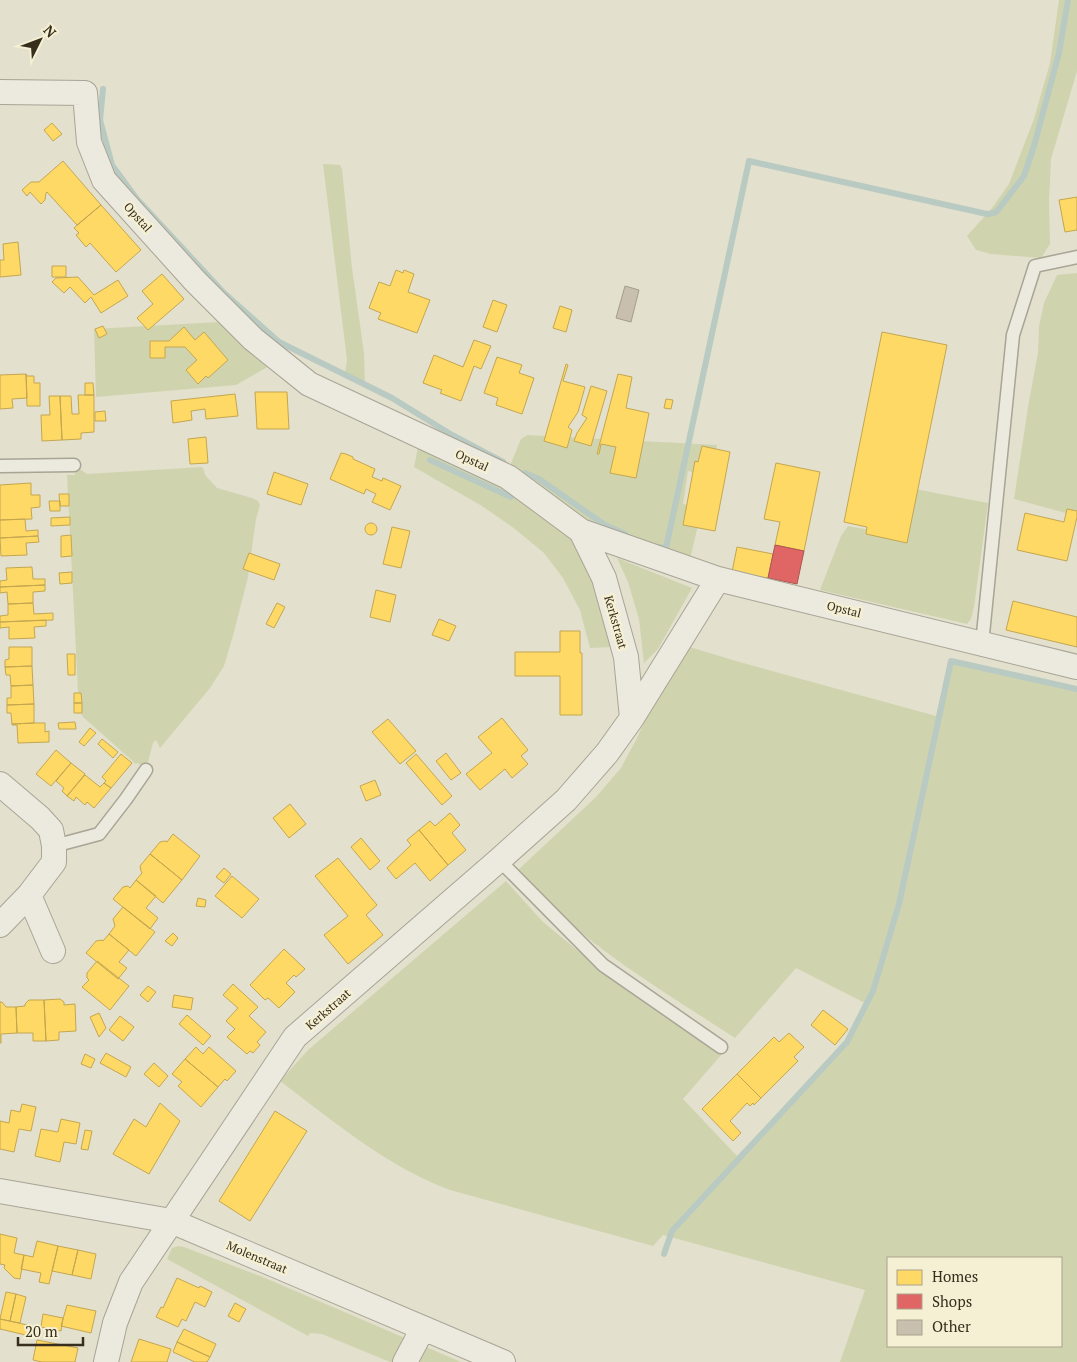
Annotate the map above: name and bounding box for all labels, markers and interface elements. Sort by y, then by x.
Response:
north arrow [15,15,65,65]
text: N [39,21,61,42]
street label: Opstal [121,199,156,235]
street label: Opstal [453,446,491,474]
street label: Kerkstraat [601,594,631,651]
street label: Opstal [825,597,863,621]
street label: Kerkstraat [302,985,354,1033]
street label: Molenstraat [224,1237,290,1277]
legend [887,1257,1062,1347]
text: Homes [932,1266,978,1286]
text: Shops [932,1291,972,1311]
scale bar [18,1314,82,1346]
text: Other [932,1316,971,1336]
text: 20 m [25,1321,58,1341]

